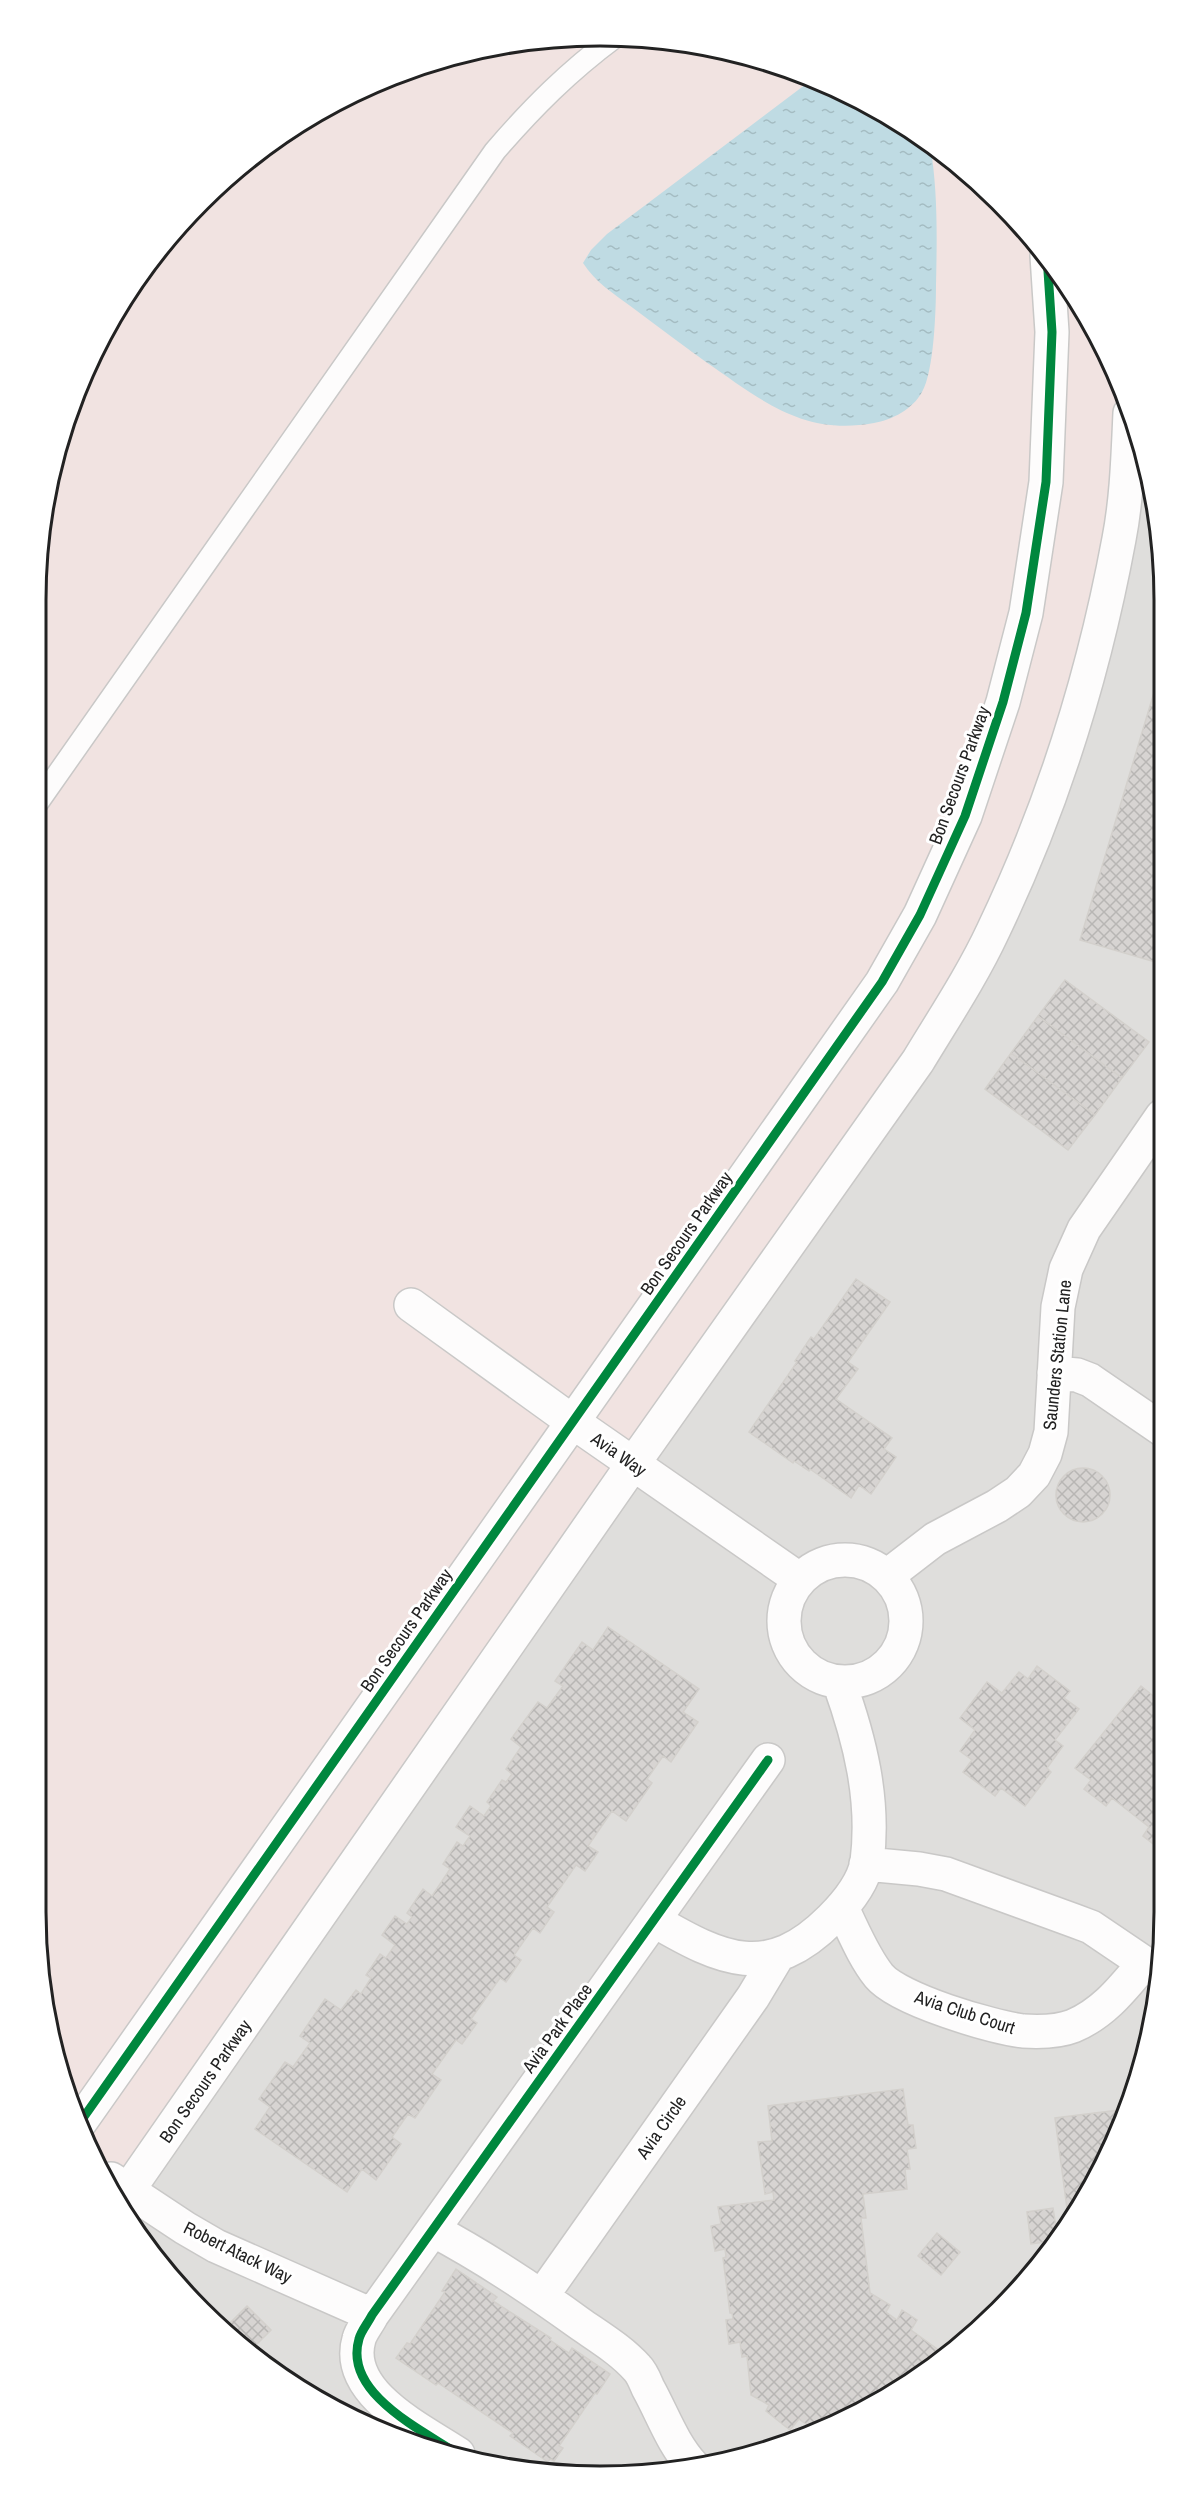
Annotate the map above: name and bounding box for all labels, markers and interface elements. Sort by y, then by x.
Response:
street label: Bon Secours Parkway [922,702,996,848]
street label: Bon Secours Parkway [634,1166,738,1300]
street label: Saunders Station Lane [1037,1279,1077,1431]
street label: Avia Way [585,1425,652,1482]
street label: Bon Secours Parkway [354,1563,458,1697]
street label: Avia Park Place [516,1978,598,2079]
street label: Avia Club Court [911,1984,1018,2040]
street label: Bon Secours Parkway [153,2014,257,2148]
street label: Avia Circle [630,2090,692,2164]
street label: Robert Atack Way [180,2215,297,2289]

